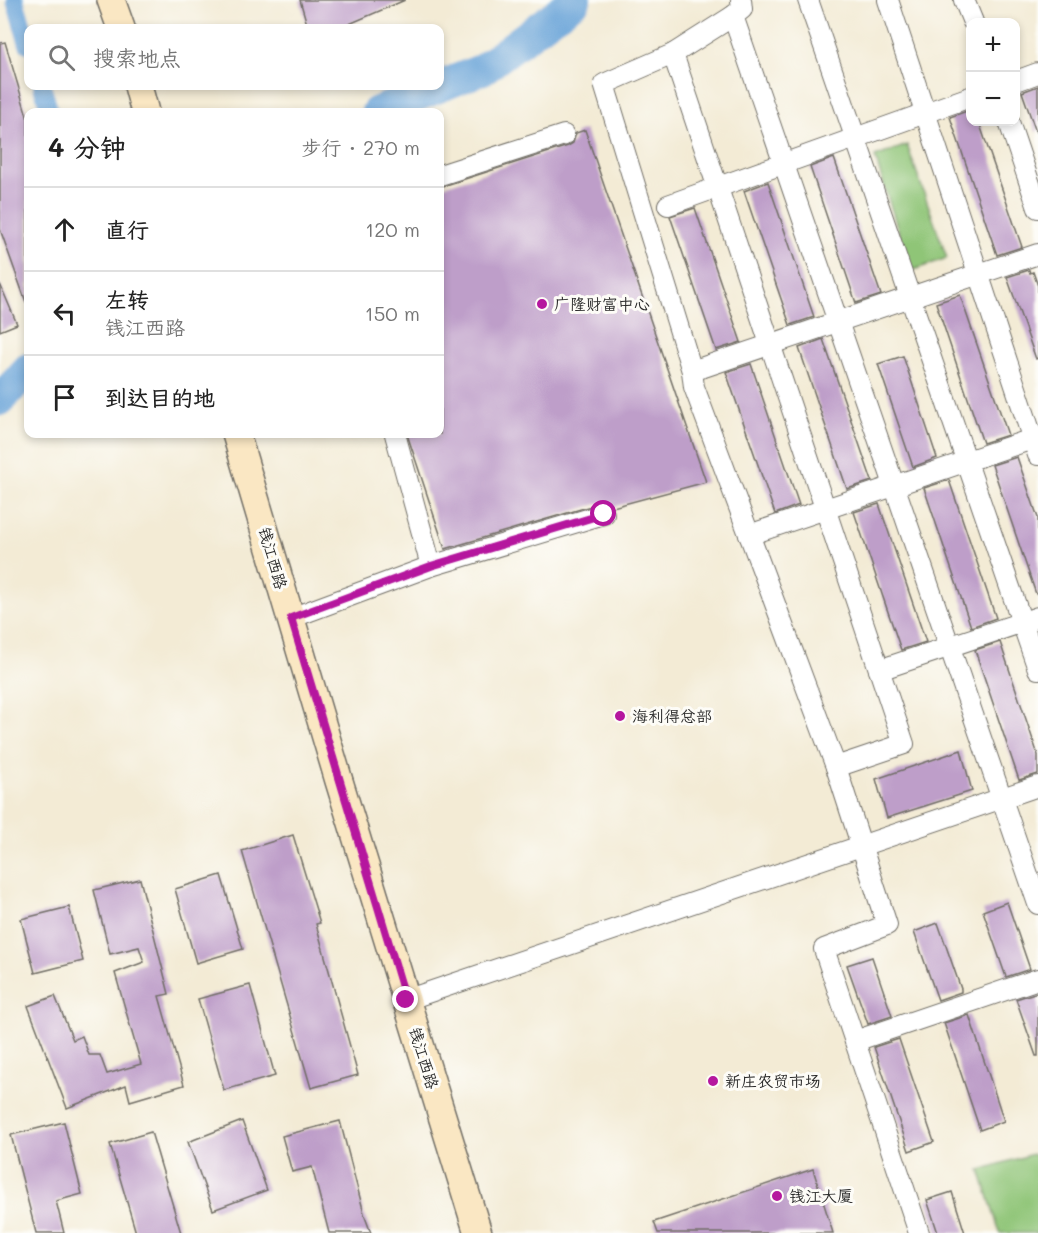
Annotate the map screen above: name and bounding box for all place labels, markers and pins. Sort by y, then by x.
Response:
place label: 广隆财富中心 [554,293,650,314]
marker: 广隆财富中心 [535,297,549,311]
place label: 海利得总部 [632,705,712,726]
marker: 海利得总部 [613,709,627,723]
place label: 新庄农贸市场 [725,1070,821,1091]
marker: 新庄农贸市场 [706,1074,720,1088]
place label: 钱江大厦 [789,1185,853,1206]
marker: 钱江大厦 [770,1189,784,1203]

